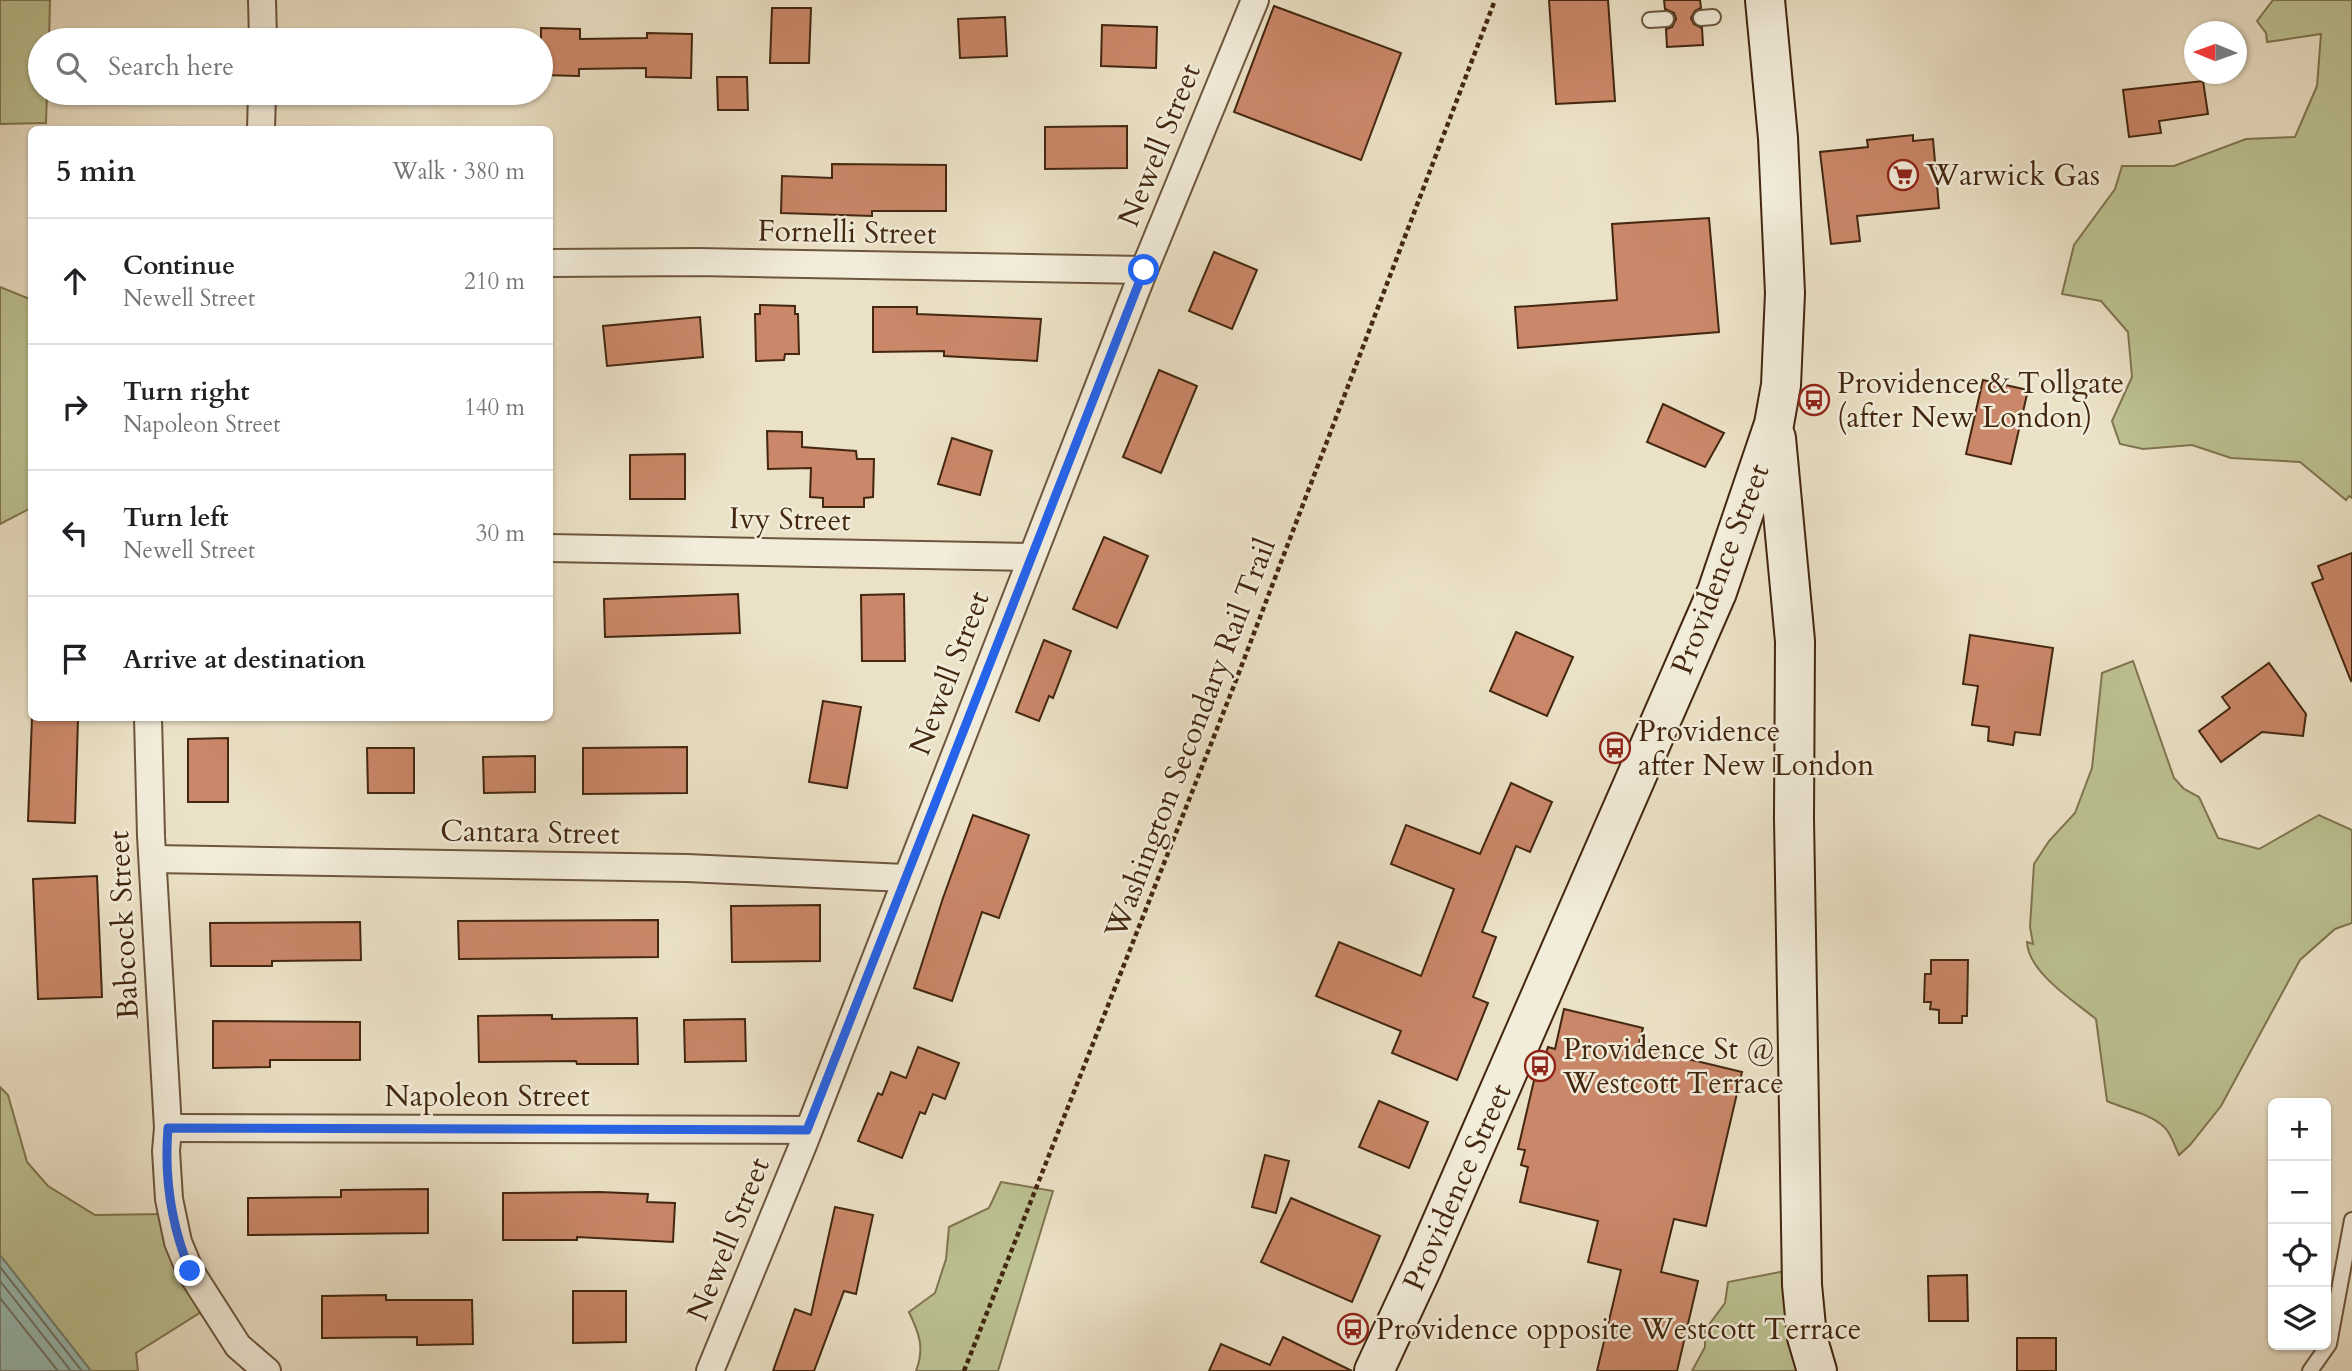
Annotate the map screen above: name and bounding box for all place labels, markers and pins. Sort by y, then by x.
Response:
place label: Warwick Gas [1925,155,2100,196]
supermarket icon: Warwick Gas [1886,158,1920,192]
place label: Providence & Tollgate (after New London) [1837,363,2124,438]
bus stop icon: Providence & Tollgate (after New London) [1797,383,1831,417]
place label: Providence after New London [1638,711,1874,786]
bus stop icon: Providence after New London [1598,731,1632,765]
place label: Providence St @ Westcott Terrace [1562,1029,1784,1104]
bus stop icon: Providence St @ Westcott Terrace [1523,1049,1557,1083]
place label: Providence opposite Westcott Terrace [1376,1309,1861,1350]
bus stop icon: Providence opposite Westcott Terrace [1336,1312,1370,1346]

